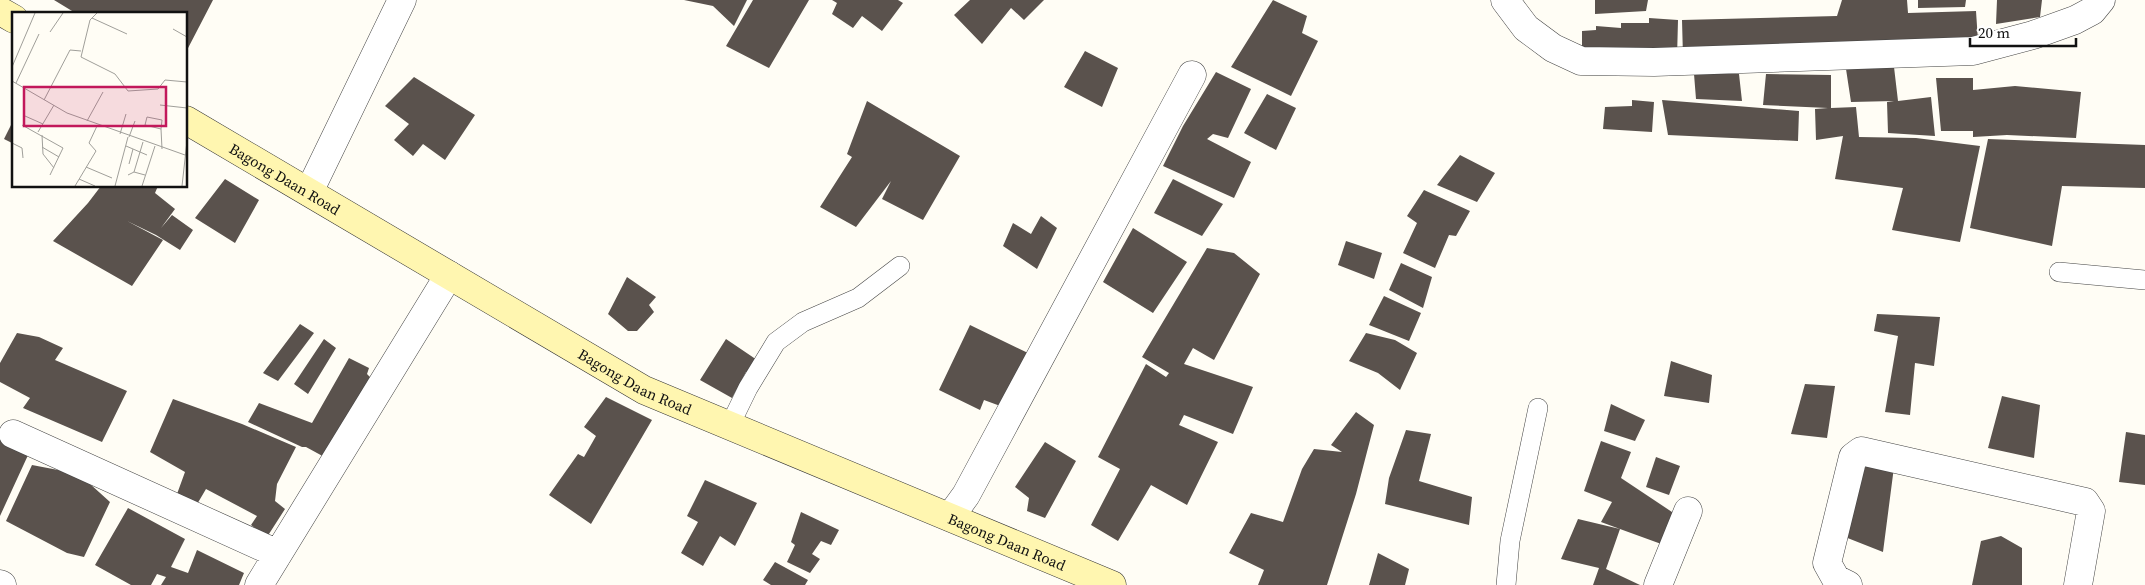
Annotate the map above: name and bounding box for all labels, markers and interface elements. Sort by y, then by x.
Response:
inset map [12,12,188,188]
scale bar [1970,15,2076,47]
text: 20 m [1978,22,2010,43]
street label: Bagong Daan Road [226,137,345,220]
street label: Bagong Daan Road [574,343,696,420]
street label: Bagong Daan Road [945,507,1070,575]

